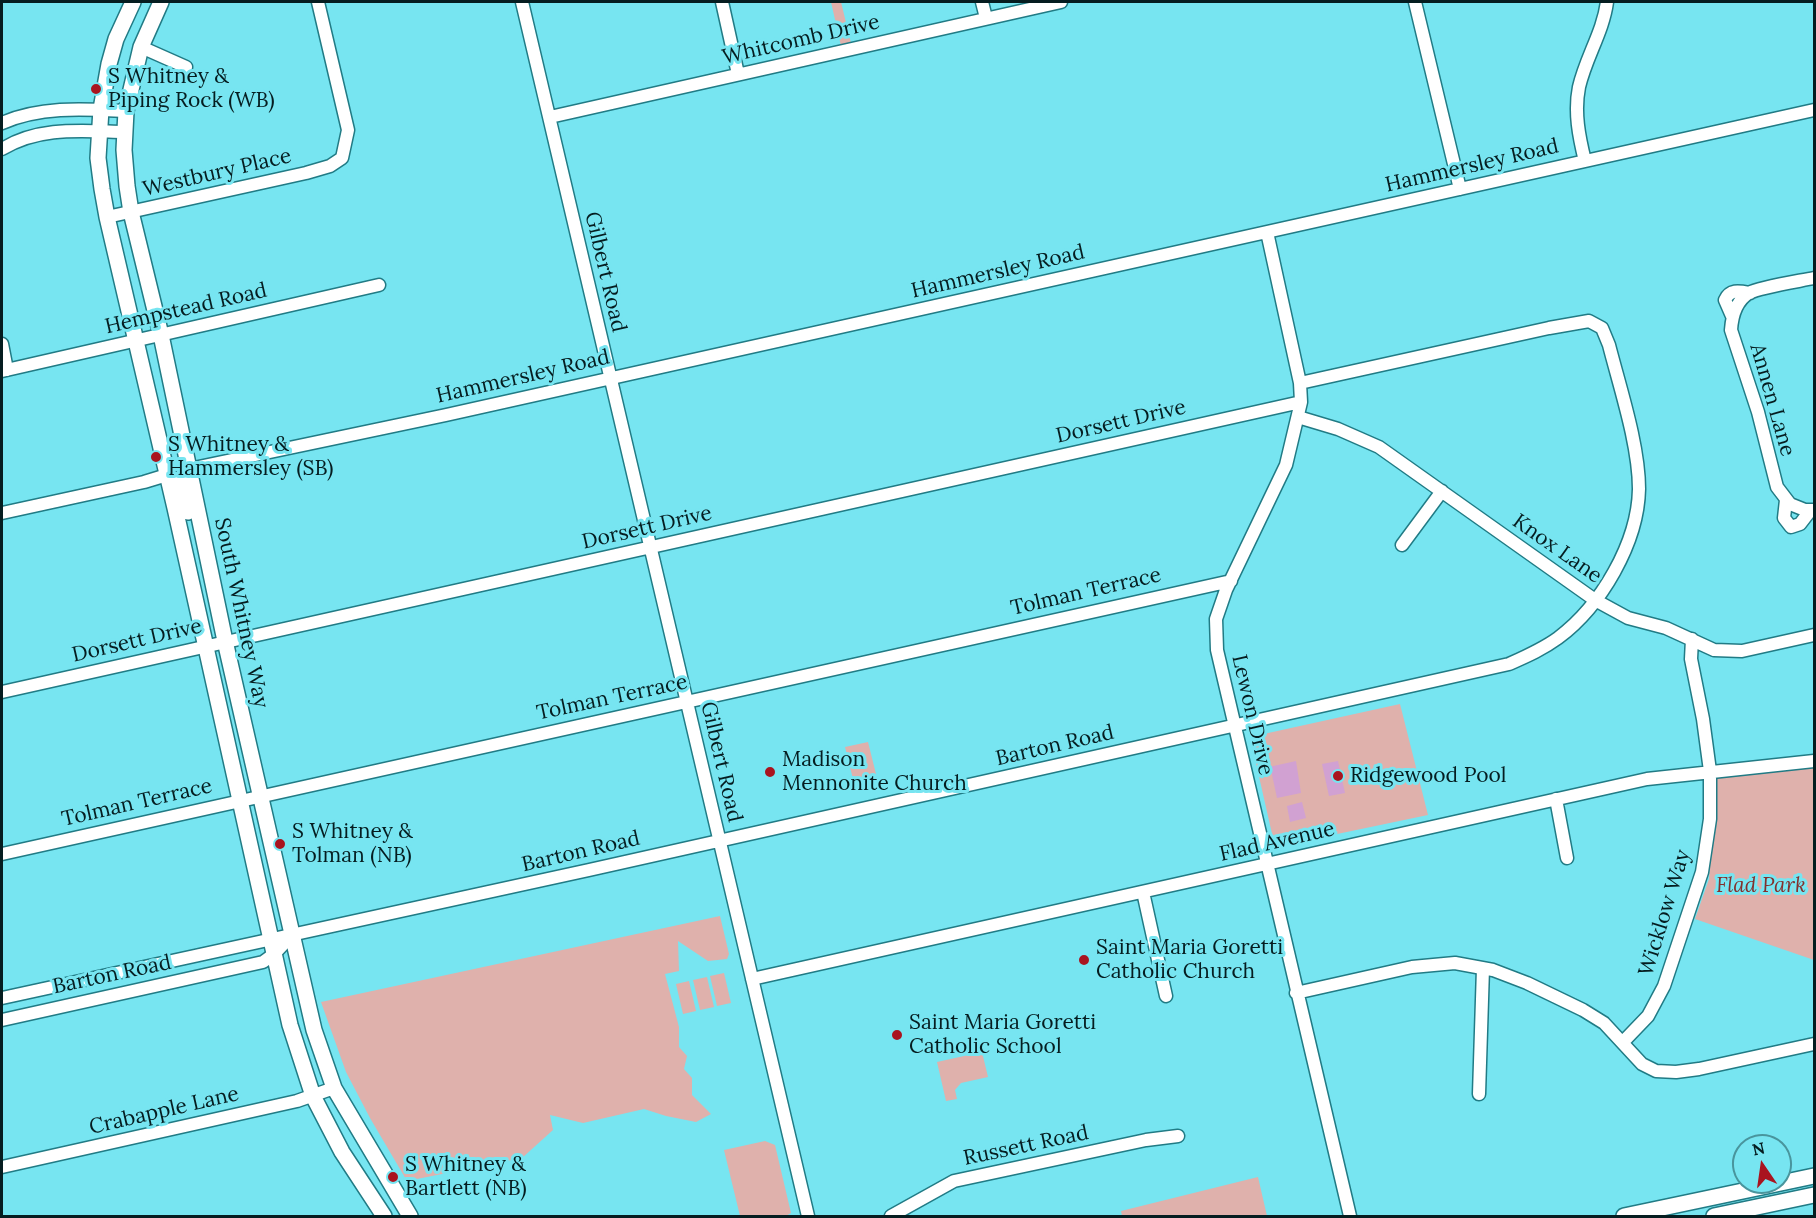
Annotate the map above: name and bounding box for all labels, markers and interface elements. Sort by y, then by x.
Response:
street label: Whitcomb Drive [720,10,882,70]
place label: S Whitney & Piping Rock (WB) [108,64,275,114]
marker: S Whitney & Piping Rock (WB) [89,82,103,96]
street label: Hammersley Road [1383,134,1561,198]
street label: Westbury Place [140,144,294,202]
street label: Gilbert Road [579,209,631,335]
street label: Hammersley Road [909,240,1087,304]
street label: Hempstead Road [103,278,269,340]
street label: Annen Lane [1744,341,1800,459]
street label: Hammersley Road [434,345,612,409]
street label: Dorsett Drive [1054,395,1188,449]
place label: S Whitney & Hammersley (SB) [168,432,334,482]
marker: S Whitney & Hammersley (SB) [149,450,163,464]
street label: Dorsett Drive [580,501,714,555]
street label: Knox Lane [1507,509,1607,589]
street label: South Whitney Way [209,516,273,710]
street label: Tolman Terrace [1008,562,1164,622]
street label: Dorsett Drive [70,614,204,668]
street label: Lewon Drive [1226,652,1278,778]
street label: Tolman Terrace [534,670,690,726]
street label: Gilbert Road [695,699,747,825]
street label: Barton Road [993,720,1117,772]
place label: Madison Mennonite Church [782,747,967,797]
place label: Ridgewood Pool [1350,763,1506,789]
marker: Madison Mennonite Church [763,765,777,779]
marker: Ridgewood Pool [1331,769,1345,783]
street label: Tolman Terrace [59,773,215,833]
street label: Flad Avenue [1217,817,1337,867]
place label: S Whitney & Tolman (NB) [292,819,413,869]
street label: Barton Road [519,826,643,878]
marker: S Whitney & Tolman (NB) [273,837,287,851]
street label: Wicklow Way [1634,847,1696,979]
park label: Flad Park [1716,873,1806,899]
place label: Saint Maria Goretti Catholic Church [1096,935,1283,985]
street label: Barton Road [50,950,174,1000]
marker: Saint Maria Goretti Catholic Church [1077,953,1091,967]
place label: Saint Maria Goretti Catholic School [909,1010,1096,1060]
marker: Saint Maria Goretti Catholic School [890,1028,904,1042]
street label: Crabapple Lane [87,1082,241,1140]
street label: Russett Road [961,1120,1091,1172]
north arrow [1732,1134,1792,1194]
text: N [1750,1137,1767,1160]
place label: S Whitney & Bartlett (NB) [405,1152,527,1202]
marker: S Whitney & Bartlett (NB) [386,1170,400,1184]

